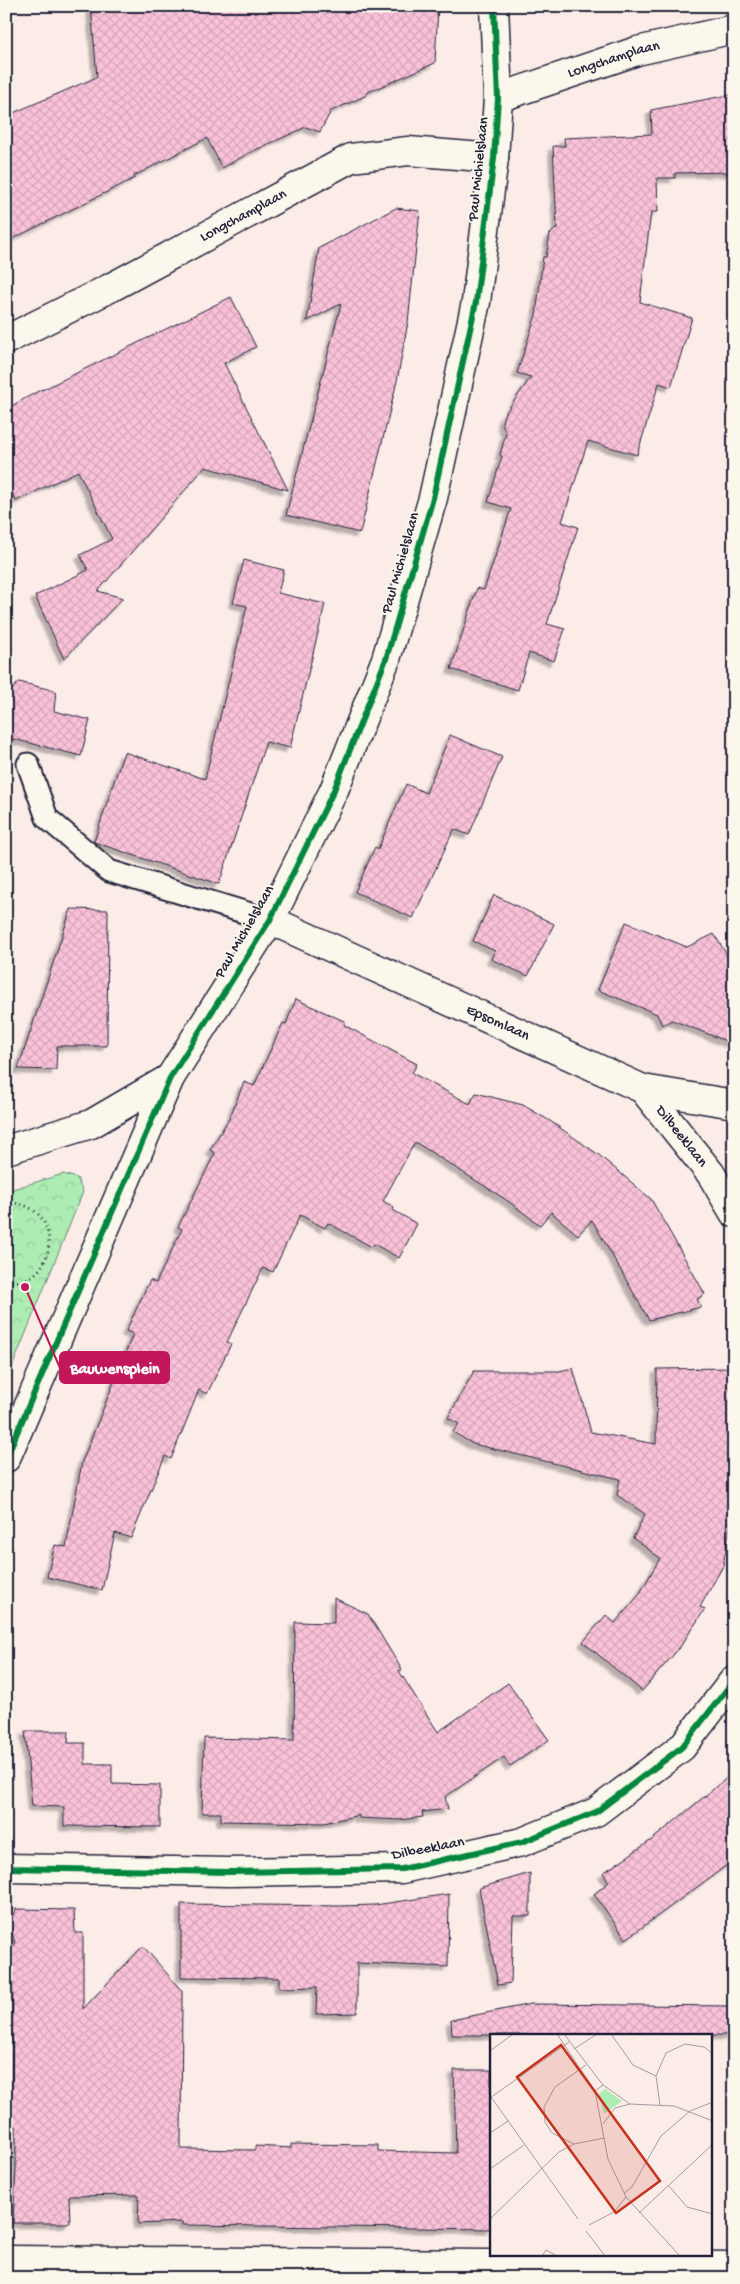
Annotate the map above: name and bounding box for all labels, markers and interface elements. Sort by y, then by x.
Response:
street label: Longchamplaan [565,37,662,83]
street label: Paul Michielslaan [464,116,493,223]
street label: Longchamplaan [197,185,290,247]
street label: Paul Michielslaan [378,510,424,617]
street label: Paul Michielslaan [211,882,279,982]
street label: Epsomlaan [463,1001,532,1045]
street label: Dilbeeklaan [650,1102,711,1171]
callout: Bauwensplein [60,1352,169,1383]
text: Bauwensplein [69,1361,160,1380]
street label: Dilbeeklaan [389,1833,466,1865]
inset map [490,2034,712,2256]

